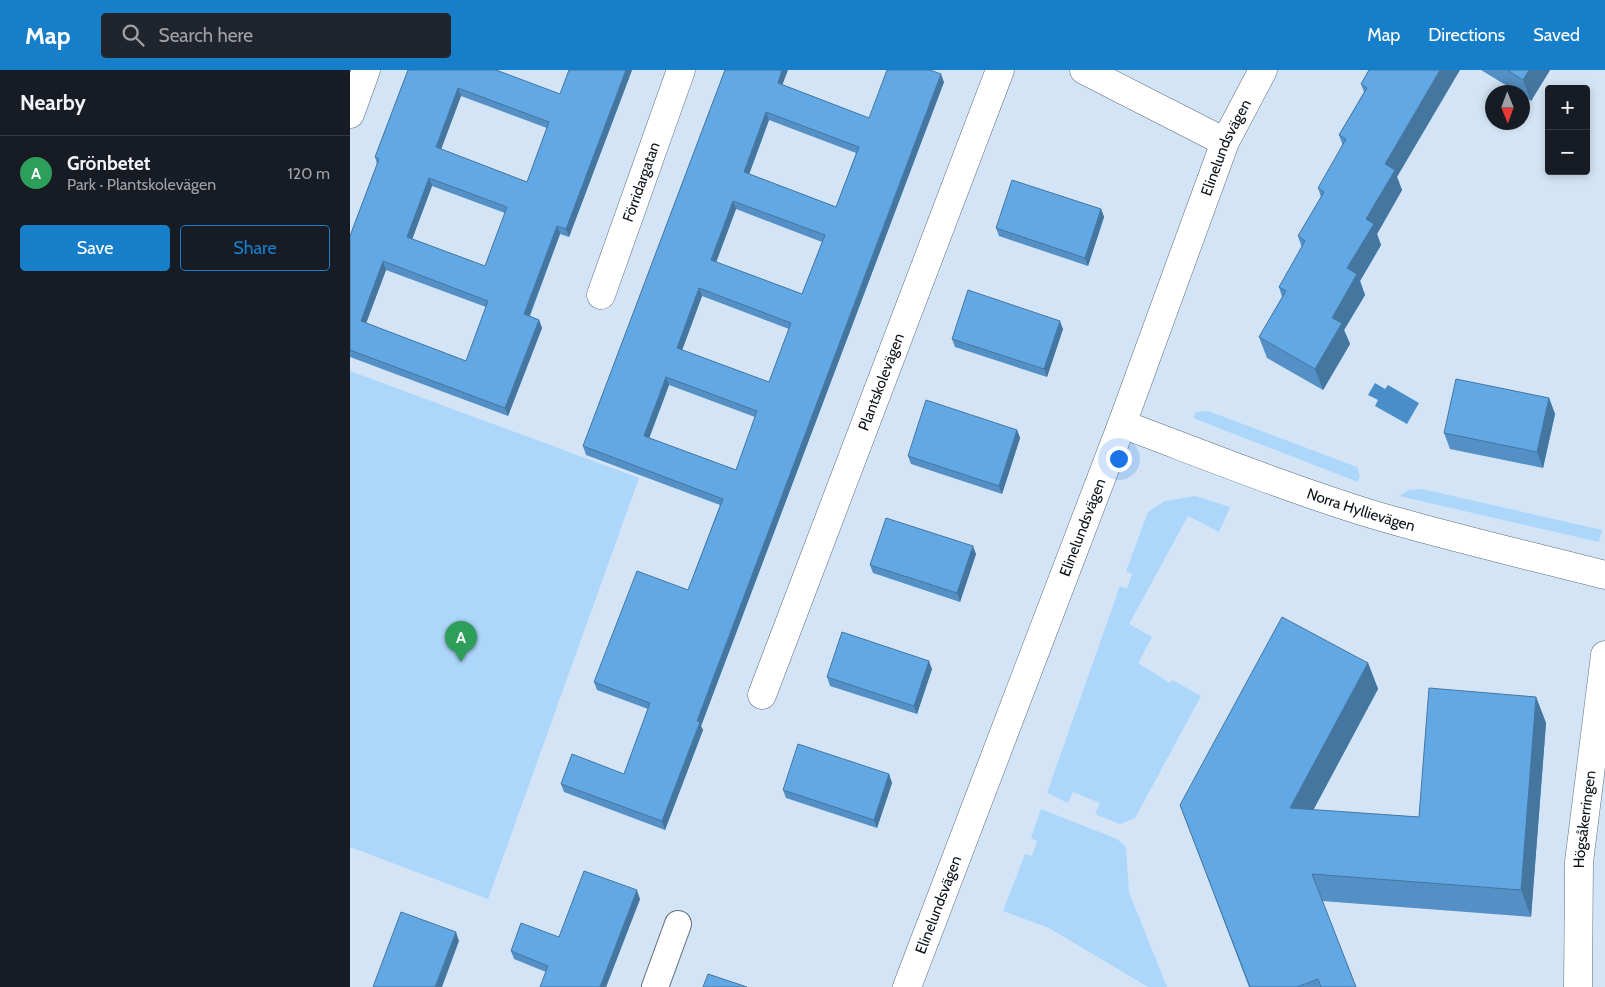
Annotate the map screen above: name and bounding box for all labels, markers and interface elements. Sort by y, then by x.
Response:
search box [101,13,451,58]
text: Map [25,21,71,50]
icon: search [119,21,147,49]
text: Search here [159,24,253,47]
text: Map [1367,24,1400,46]
text: Directions [1428,24,1505,46]
text: Saved [1533,24,1580,46]
north arrow [1485,85,1530,130]
map controls [1545,85,1590,175]
button: + [1545,85,1590,130]
text: Nearby [20,90,86,115]
street label: Elinelundsvägen [1197,96,1255,198]
button: − [1545,130,1590,175]
street label: Förridargatan [619,140,664,224]
text: Grönbetet [67,152,150,175]
text: A [31,164,41,183]
text: 120 m [288,164,330,183]
text: Park · Plantskolevägen [67,175,216,194]
button: Save [20,225,170,271]
button: Share [180,225,330,271]
street label: Plantskolevägen [855,331,908,433]
your location [1106,446,1132,472]
street label: Elinelundsvägen [1056,476,1109,579]
street label: Norra Hyllievägen [1304,484,1417,535]
pin: A [445,621,477,662]
street label: Högsåkerringen [1570,769,1599,868]
street label: Elinelundsvägen [912,853,965,956]

